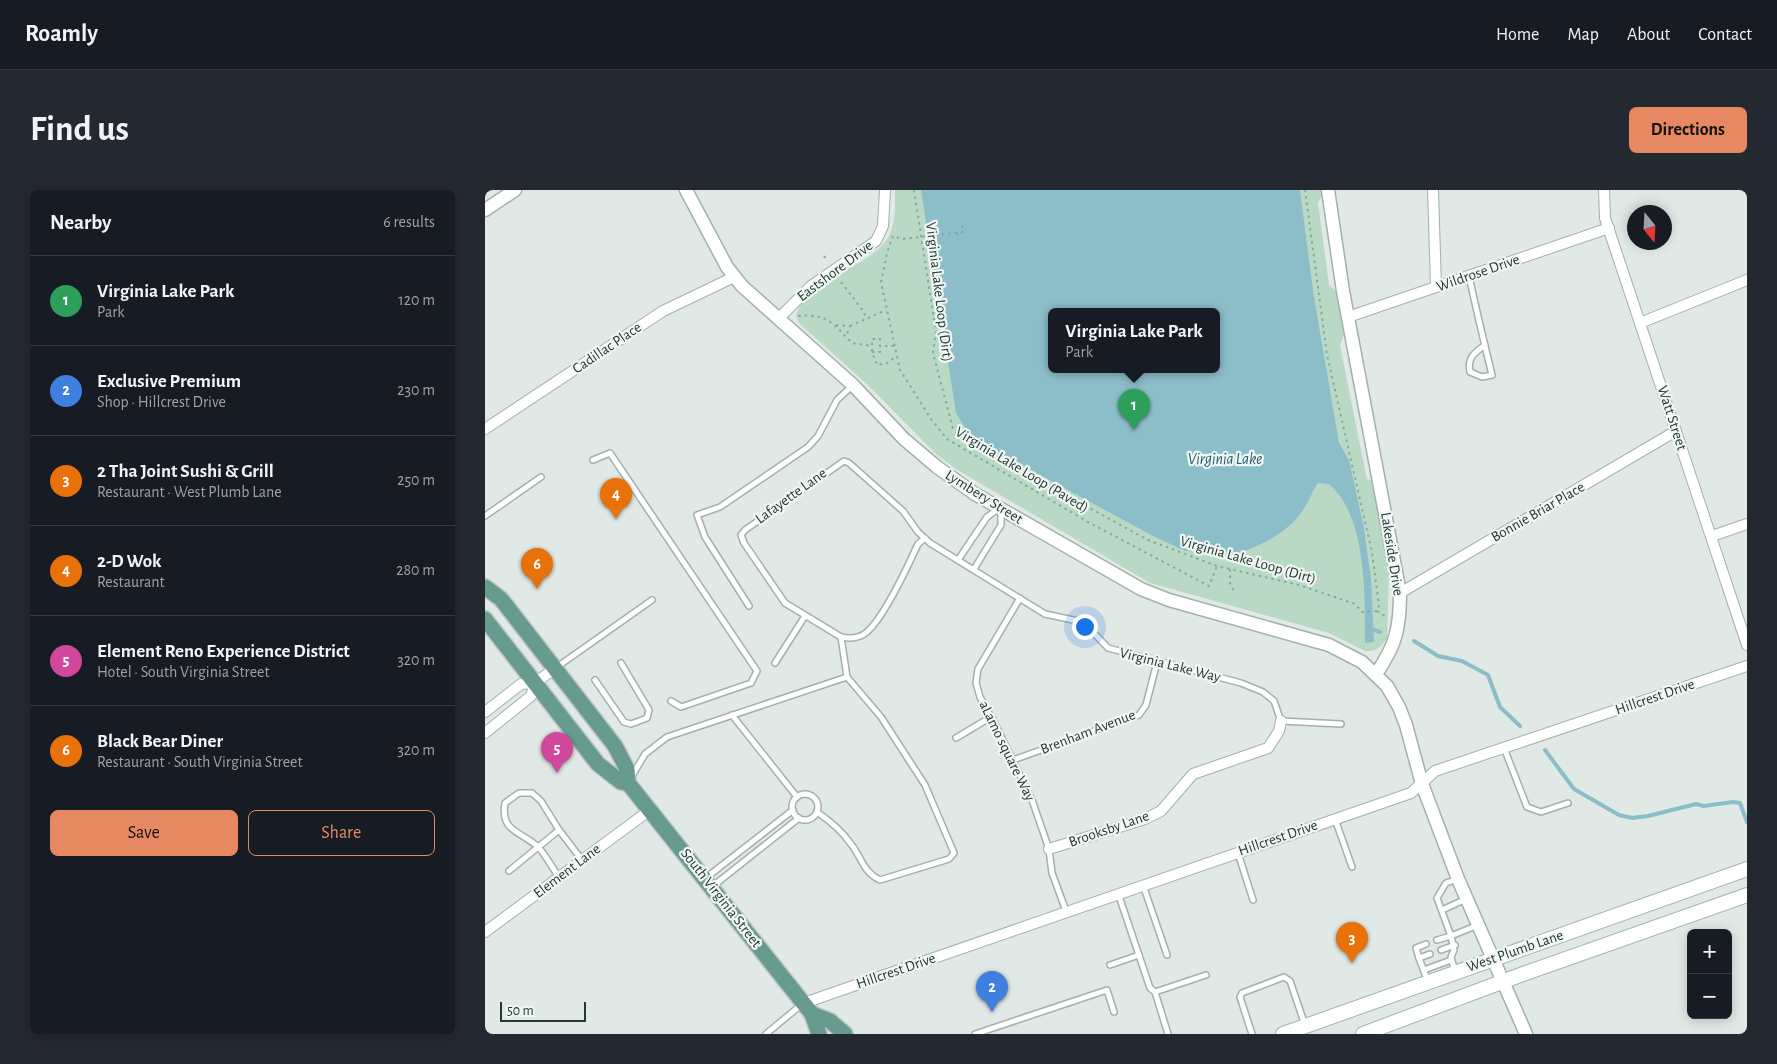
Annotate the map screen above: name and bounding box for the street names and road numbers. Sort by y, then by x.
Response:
street label: Virginia Lake Loop (Dirt) [923,221,955,363]
street label: Eastshore Drive [794,238,876,304]
street label: Wildrose Drive [1435,252,1522,294]
street label: Cadillac Place [570,319,644,377]
street label: Watt Street [1655,384,1690,452]
street label: Virginia Lake Loop (Paved) [953,424,1091,516]
street label: Lafayette Lane [753,465,829,527]
street label: Lymbery Street [943,467,1026,527]
street label: Bonnie Briar Place [1489,479,1587,545]
street label: Lakeside Drive [1378,511,1406,597]
street label: Virginia Lake Loop (Dirt) [1178,533,1318,587]
street label: Virginia Lake Way [1118,645,1223,685]
street label: Hillcrest Drive [1613,676,1697,718]
street label: aLamo square Way [976,699,1038,804]
street label: Brenham Avenue [1039,707,1138,757]
street label: Brooksby Lane [1067,808,1151,850]
street label: Hillcrest Drive [1236,817,1320,859]
street label: Element Lane [531,841,603,901]
street label: South Virginia Street [678,846,764,950]
street label: West Plumb Lane [1465,927,1565,975]
street label: Hillcrest Drive [854,950,938,992]

